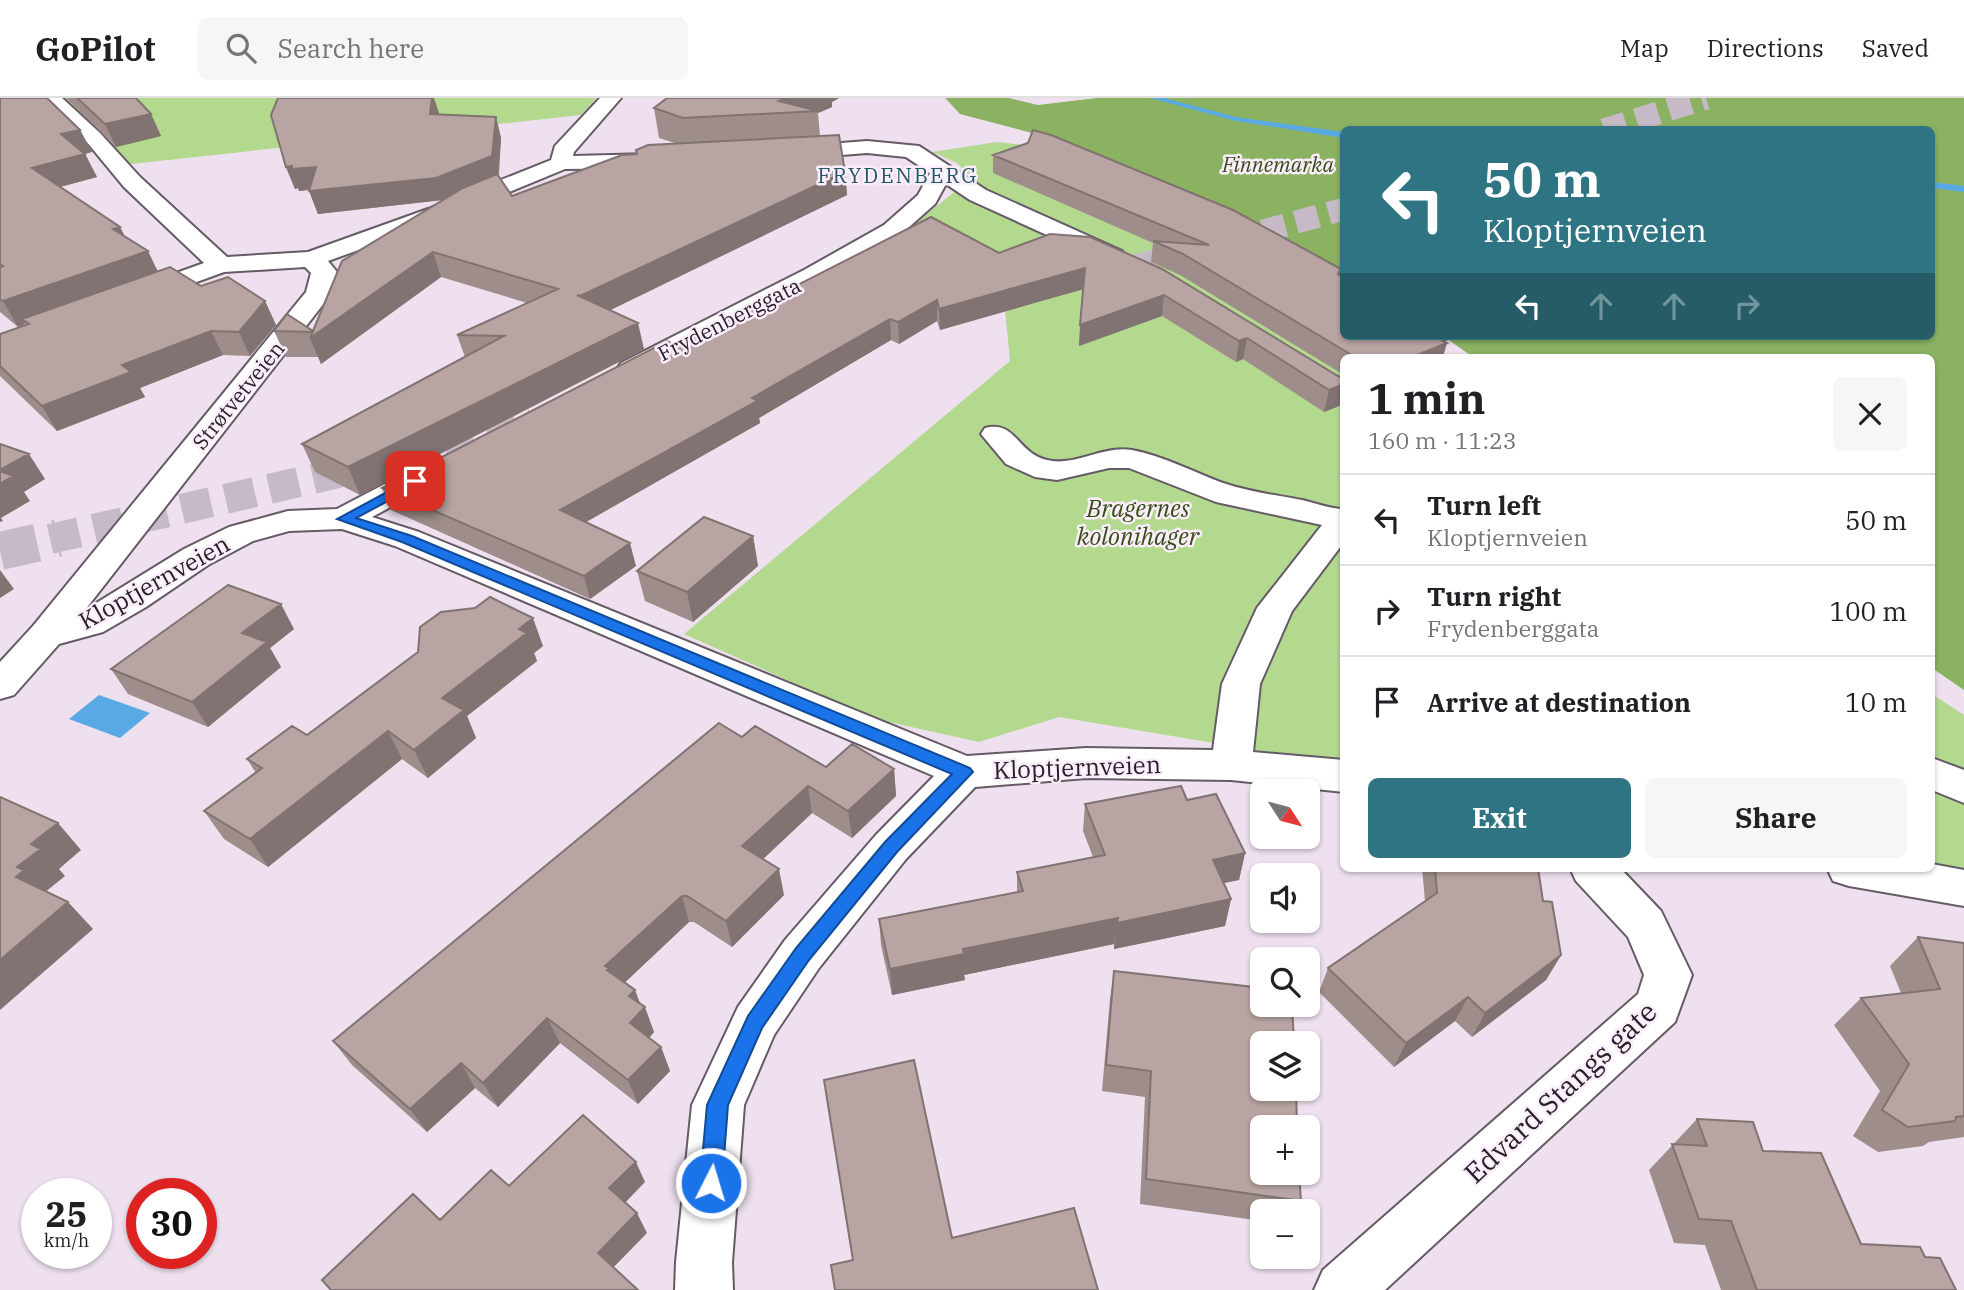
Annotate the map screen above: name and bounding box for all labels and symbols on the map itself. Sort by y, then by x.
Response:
park label: Finnemarka [1221,150,1334,178]
district label: FRYDENBERG [817,161,979,189]
street label: Frydenberggata [653,271,805,367]
street label: Strøtvetveien [186,335,290,455]
pin [385,451,445,511]
park label: Bragernes kolonihager [1077,492,1201,552]
street label: Kloptjernveien [73,527,235,637]
street label: Kloptjernveien [993,748,1161,786]
north arrow [1250,779,1320,849]
street label: Edvard Stangs gate [1456,993,1664,1191]
position arrow [674,1146,748,1220]
speed limit sign: 30 [126,1178,217,1269]

